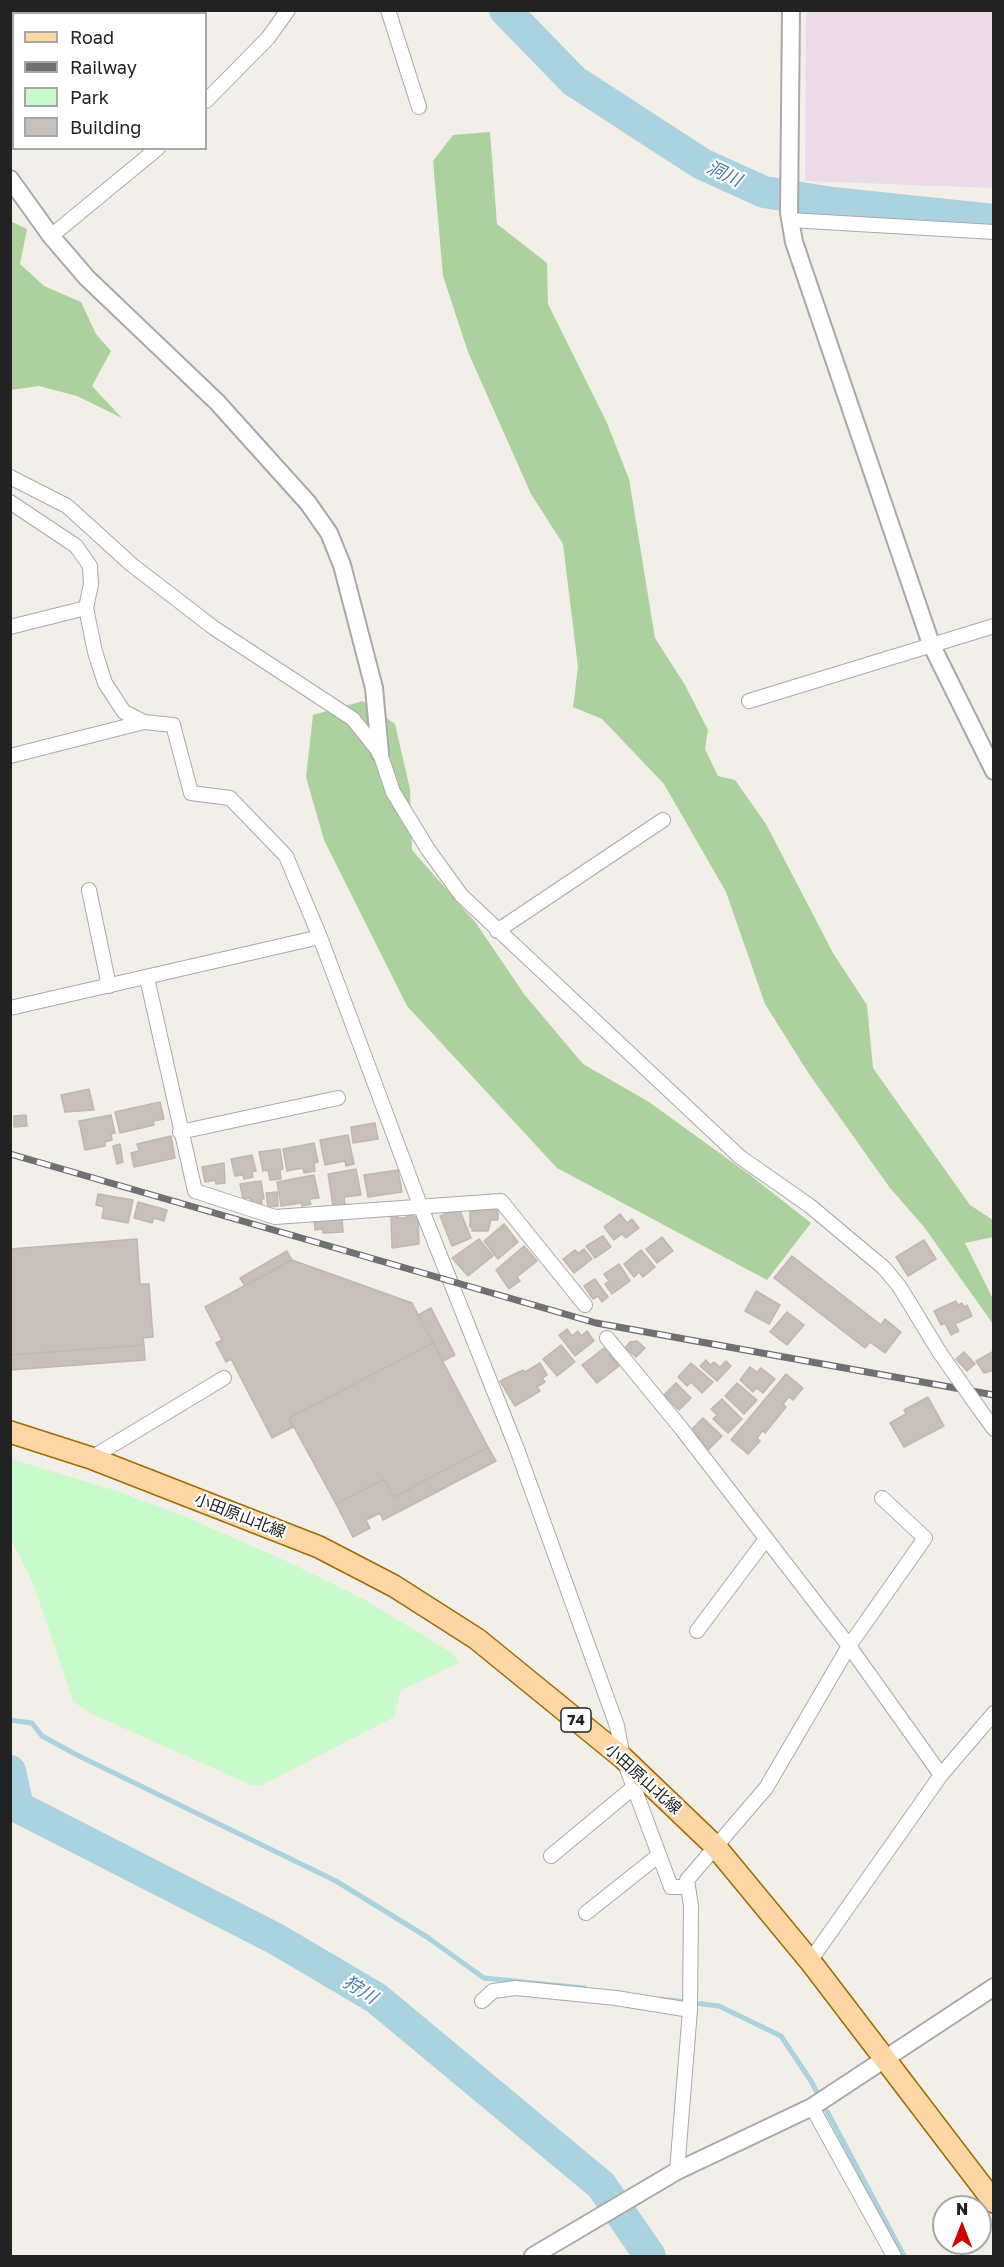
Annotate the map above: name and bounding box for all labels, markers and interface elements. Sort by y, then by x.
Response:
legend [12,12,207,150]
text: Road [70,26,114,48]
text: Railway [70,56,137,78]
text: Park [70,86,109,108]
text: Building [70,116,141,138]
water label: 洞川 [703,157,745,191]
street label: 小田原山北線 [192,1490,288,1542]
road number: 74 [561,1708,591,1732]
street label: 小田原山北線 [601,1740,685,1818]
water label: 狩川 [339,1971,381,2009]
north arrow [932,2195,992,2255]
text: N [956,2199,968,2219]

